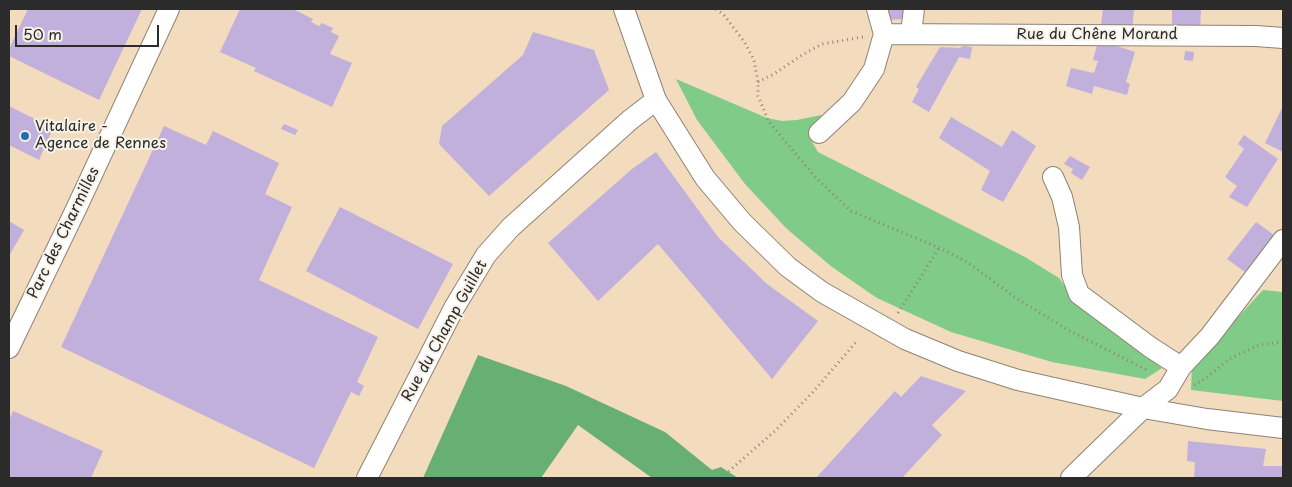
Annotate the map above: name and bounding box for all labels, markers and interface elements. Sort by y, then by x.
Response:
scale bar [18,15,161,47]
text: 50 m [23,22,62,45]
street label: Rue du Chêne Morand [1016,26,1178,44]
place label: Vitalaire - Agence de Rennes [35,118,166,153]
marker: Vitalaire - Agence de Rennes [19,130,31,142]
street label: Parc des Charmilles [24,164,104,302]
street label: Rue du Champ Guillet [399,257,491,405]

